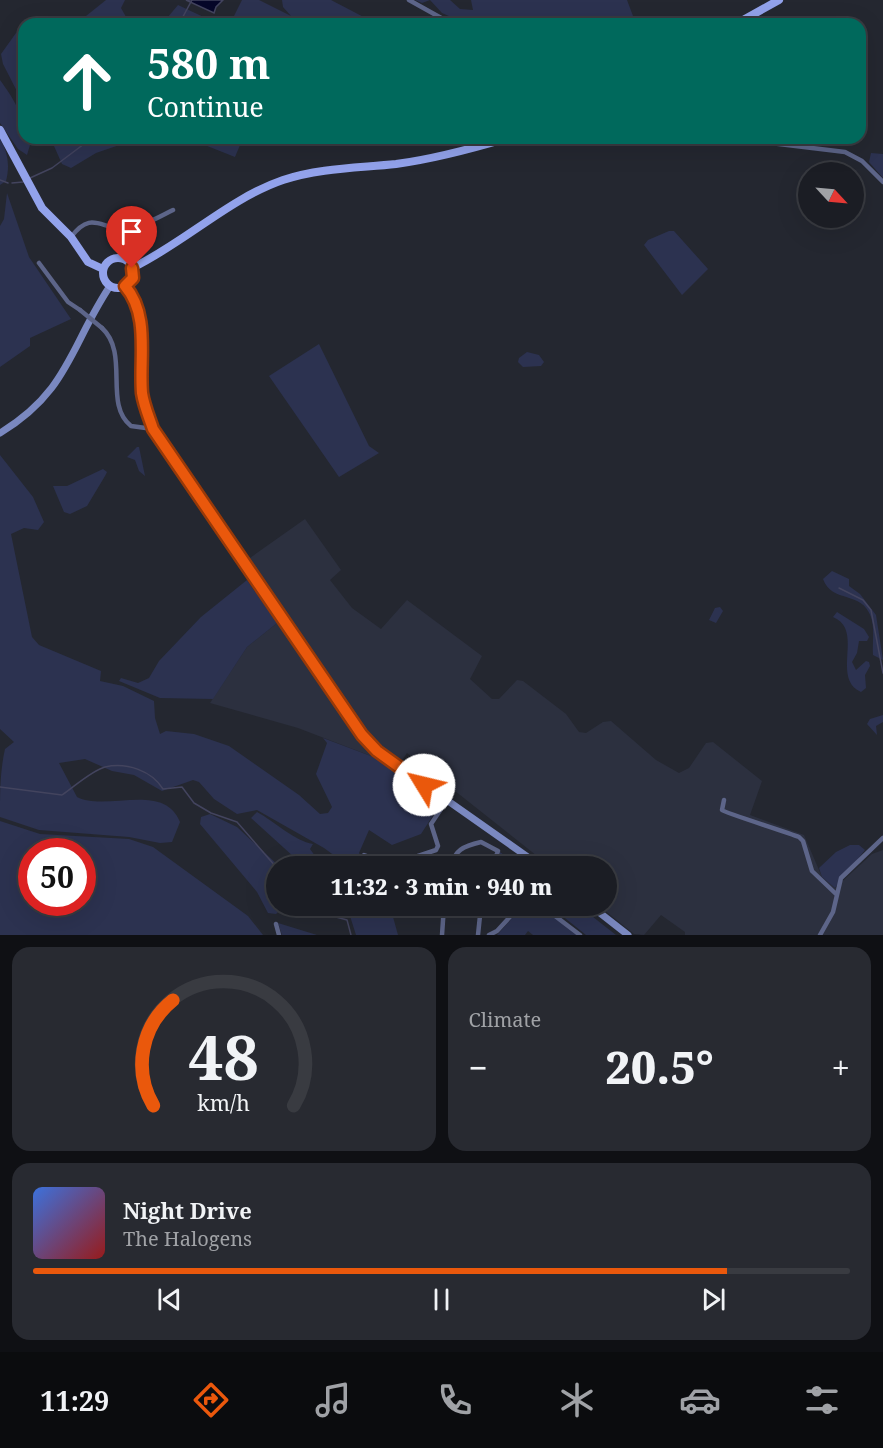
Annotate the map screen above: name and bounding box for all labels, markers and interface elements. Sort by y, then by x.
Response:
text: 580 m [147,34,271,91]
icon: ahead [48,42,126,120]
text: Continue [147,88,264,125]
north arrow [798,162,864,228]
map controls [798,162,864,228]
pin [106,206,157,268]
icon: arrive [115,215,148,248]
position arrow [392,753,456,817]
speed limit sign: 50 [18,838,96,916]
text: 11:32 · 3 min · 940 m [331,871,552,901]
text: Climate [469,1006,541,1033]
text: 48 [188,1013,259,1098]
text: 20.5° [605,1036,714,1097]
text: − [469,1045,488,1090]
text: + [832,1045,850,1090]
text: km/h [197,1088,250,1117]
text: Night Drive [123,1195,252,1225]
text: The Halogens [123,1225,252,1252]
icon: previous [153,1283,186,1316]
icon: pause [425,1283,458,1316]
icon: next [697,1283,730,1316]
icon: directions [190,1379,232,1421]
icon: music [312,1379,354,1421]
icon: phone [434,1379,476,1421]
icon: climate [556,1379,598,1421]
icon: car [679,1379,721,1421]
icon: filters [801,1379,843,1421]
text: 11:29 [40,1382,109,1419]

